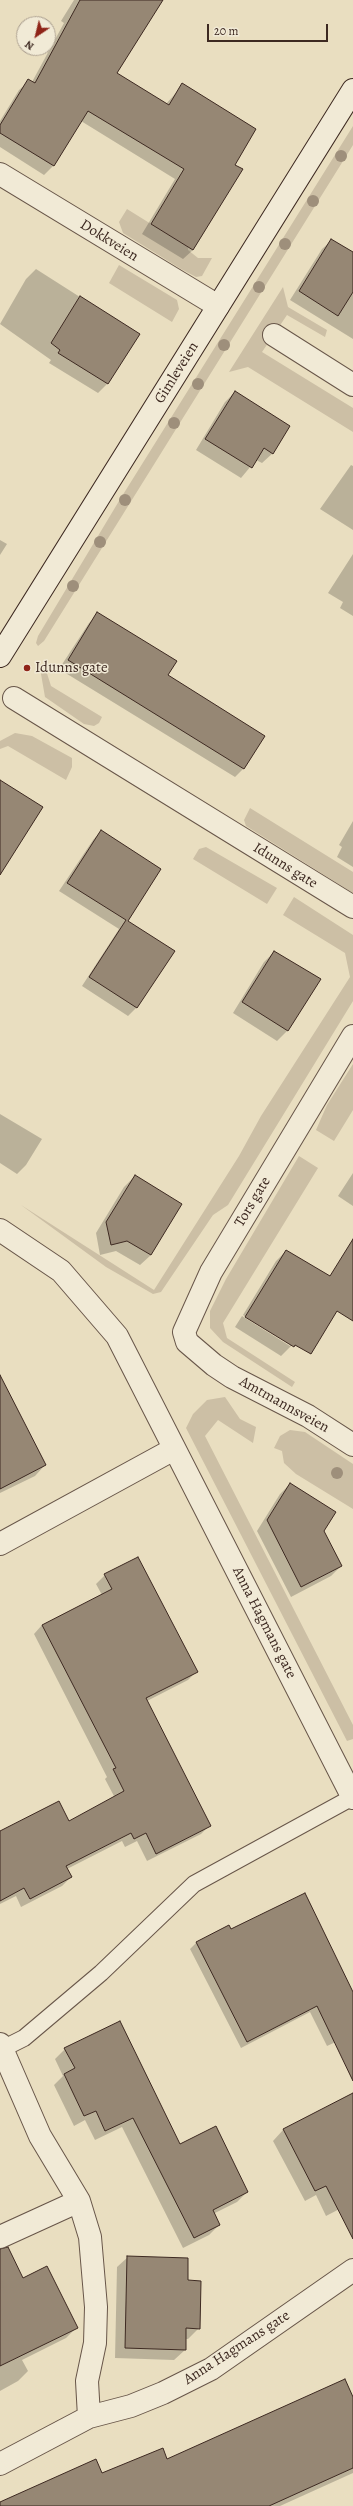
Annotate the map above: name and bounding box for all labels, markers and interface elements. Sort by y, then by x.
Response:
north arrow [16,16,56,56]
scale bar [209,16,330,42]
text: 20 m [214,23,238,39]
text: N [22,37,37,54]
street label: Dokkveien [77,216,141,266]
street label: Gimleveien [151,339,203,407]
place label: Idunns gate [35,659,108,677]
marker: Idunns gate [22,663,32,673]
street label: Idunns gate [249,839,321,893]
street label: Tors gate [231,1174,275,1230]
street label: Amtmannsveien [236,1373,332,1437]
street label: Anna Hagmans gate [228,1564,300,1682]
street label: Anna Hagmans gate [181,2307,293,2389]

